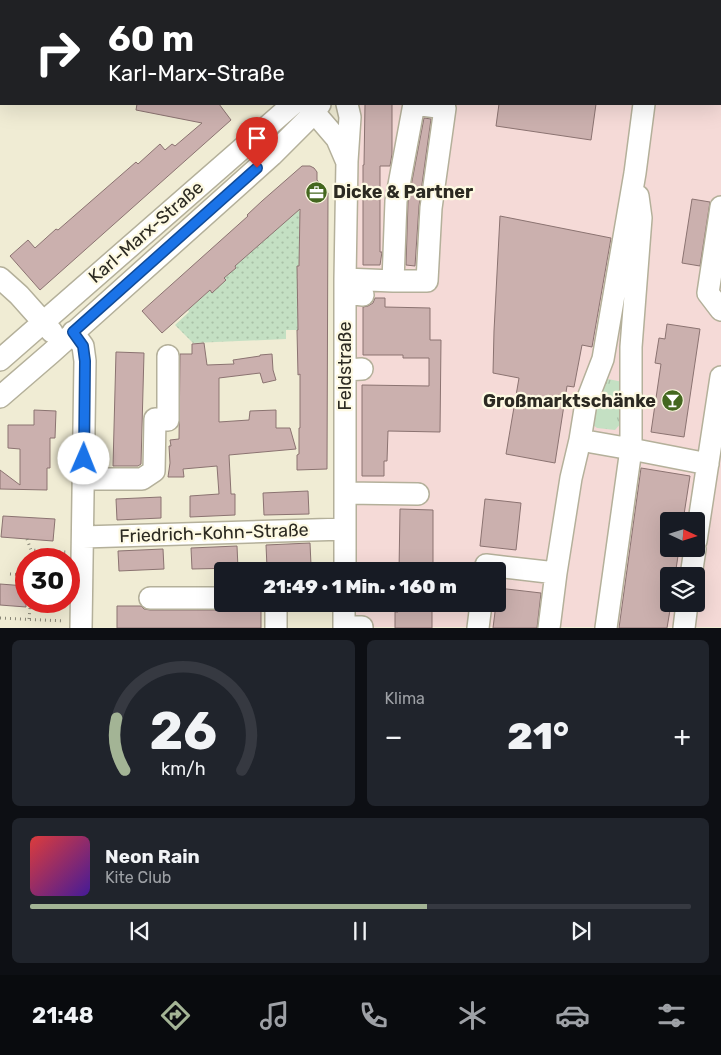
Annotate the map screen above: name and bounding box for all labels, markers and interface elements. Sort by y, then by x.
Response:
text: 60 m [108,18,194,60]
icon: right [25,20,90,85]
text: Karl-Marx-Straße [108,60,285,87]
pin [236,117,278,168]
icon: arrive [243,124,271,152]
street label: Karl-Marx-Straße [84,176,208,288]
office icon: Dicke & Partner [305,180,329,204]
place label: Dicke & Partner [333,181,473,203]
street label: Feldstraße [334,322,356,411]
bar icon: Großmarktschänke [660,389,684,413]
place label: Großmarktschänke [483,390,656,412]
position arrow [57,432,109,484]
north arrow [660,512,705,558]
map controls [660,512,705,612]
street label: Friedrich-Kohn-Straße [119,519,309,547]
speed limit sign: 30 [15,548,80,613]
button: layers [660,567,705,612]
text: 21:49 · 1 Min. · 160 m [263,575,457,598]
text: Klima [385,689,425,708]
text: 26 [149,700,217,762]
text: 21° [507,713,569,759]
text: − [385,720,403,753]
text: + [674,720,691,753]
text: km/h [161,758,206,779]
text: Neon Rain [105,845,200,868]
text: Kite Club [105,868,171,887]
icon: previous [126,917,154,945]
icon: pause [346,917,374,945]
icon: next [567,917,595,945]
icon: directions [158,998,193,1033]
icon: music [257,998,292,1033]
icon: phone [356,998,391,1033]
icon: climate [455,998,490,1033]
icon: car [555,998,590,1033]
icon: filters [654,998,689,1033]
text: 21:48 [32,1002,94,1029]

